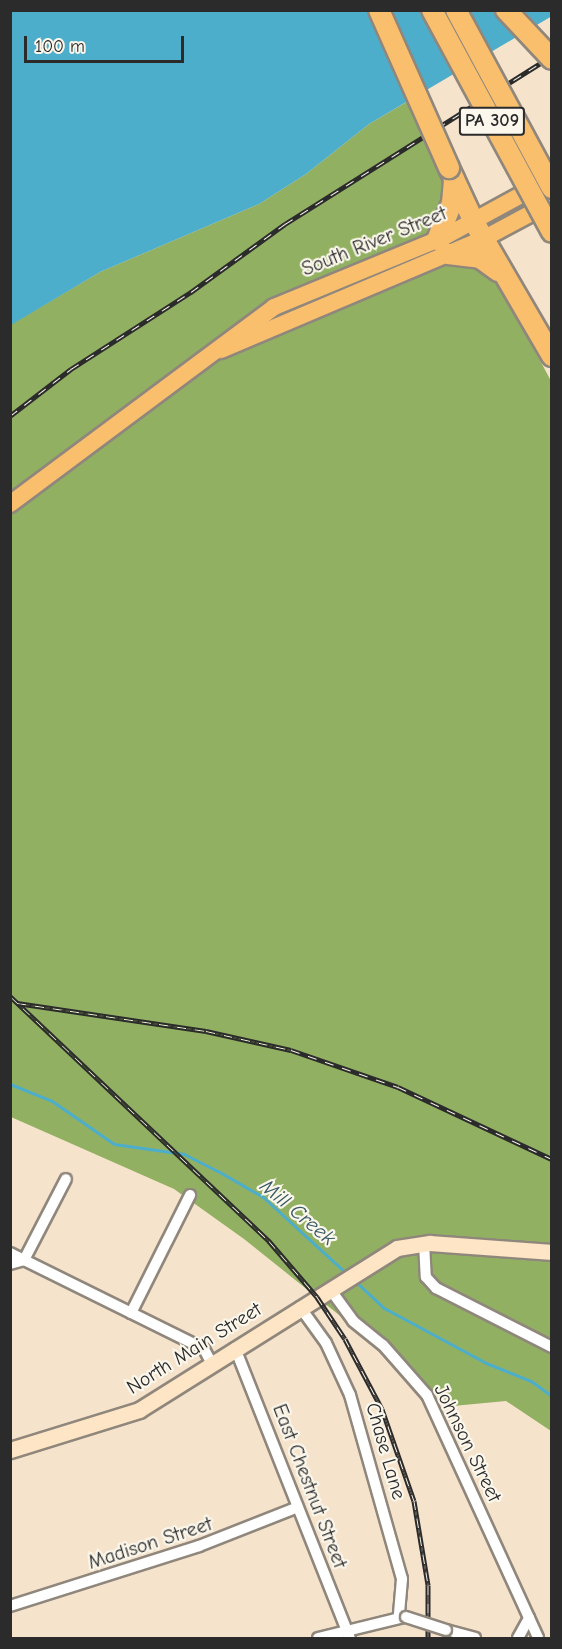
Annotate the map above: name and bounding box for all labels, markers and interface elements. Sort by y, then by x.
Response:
scale bar [27,24,188,62]
text: 100 m [35,36,85,57]
road number: PA 309 [458,106,526,136]
street label: South River Street [298,201,450,281]
water label: Mill Creek [255,1173,341,1251]
street label: North Main Street [122,1297,266,1399]
street label: Johnson Street [429,1380,507,1506]
street label: Chase Lane [361,1400,411,1502]
street label: East Chestnut Street [268,1401,352,1571]
street label: Madison Street [85,1512,215,1574]

